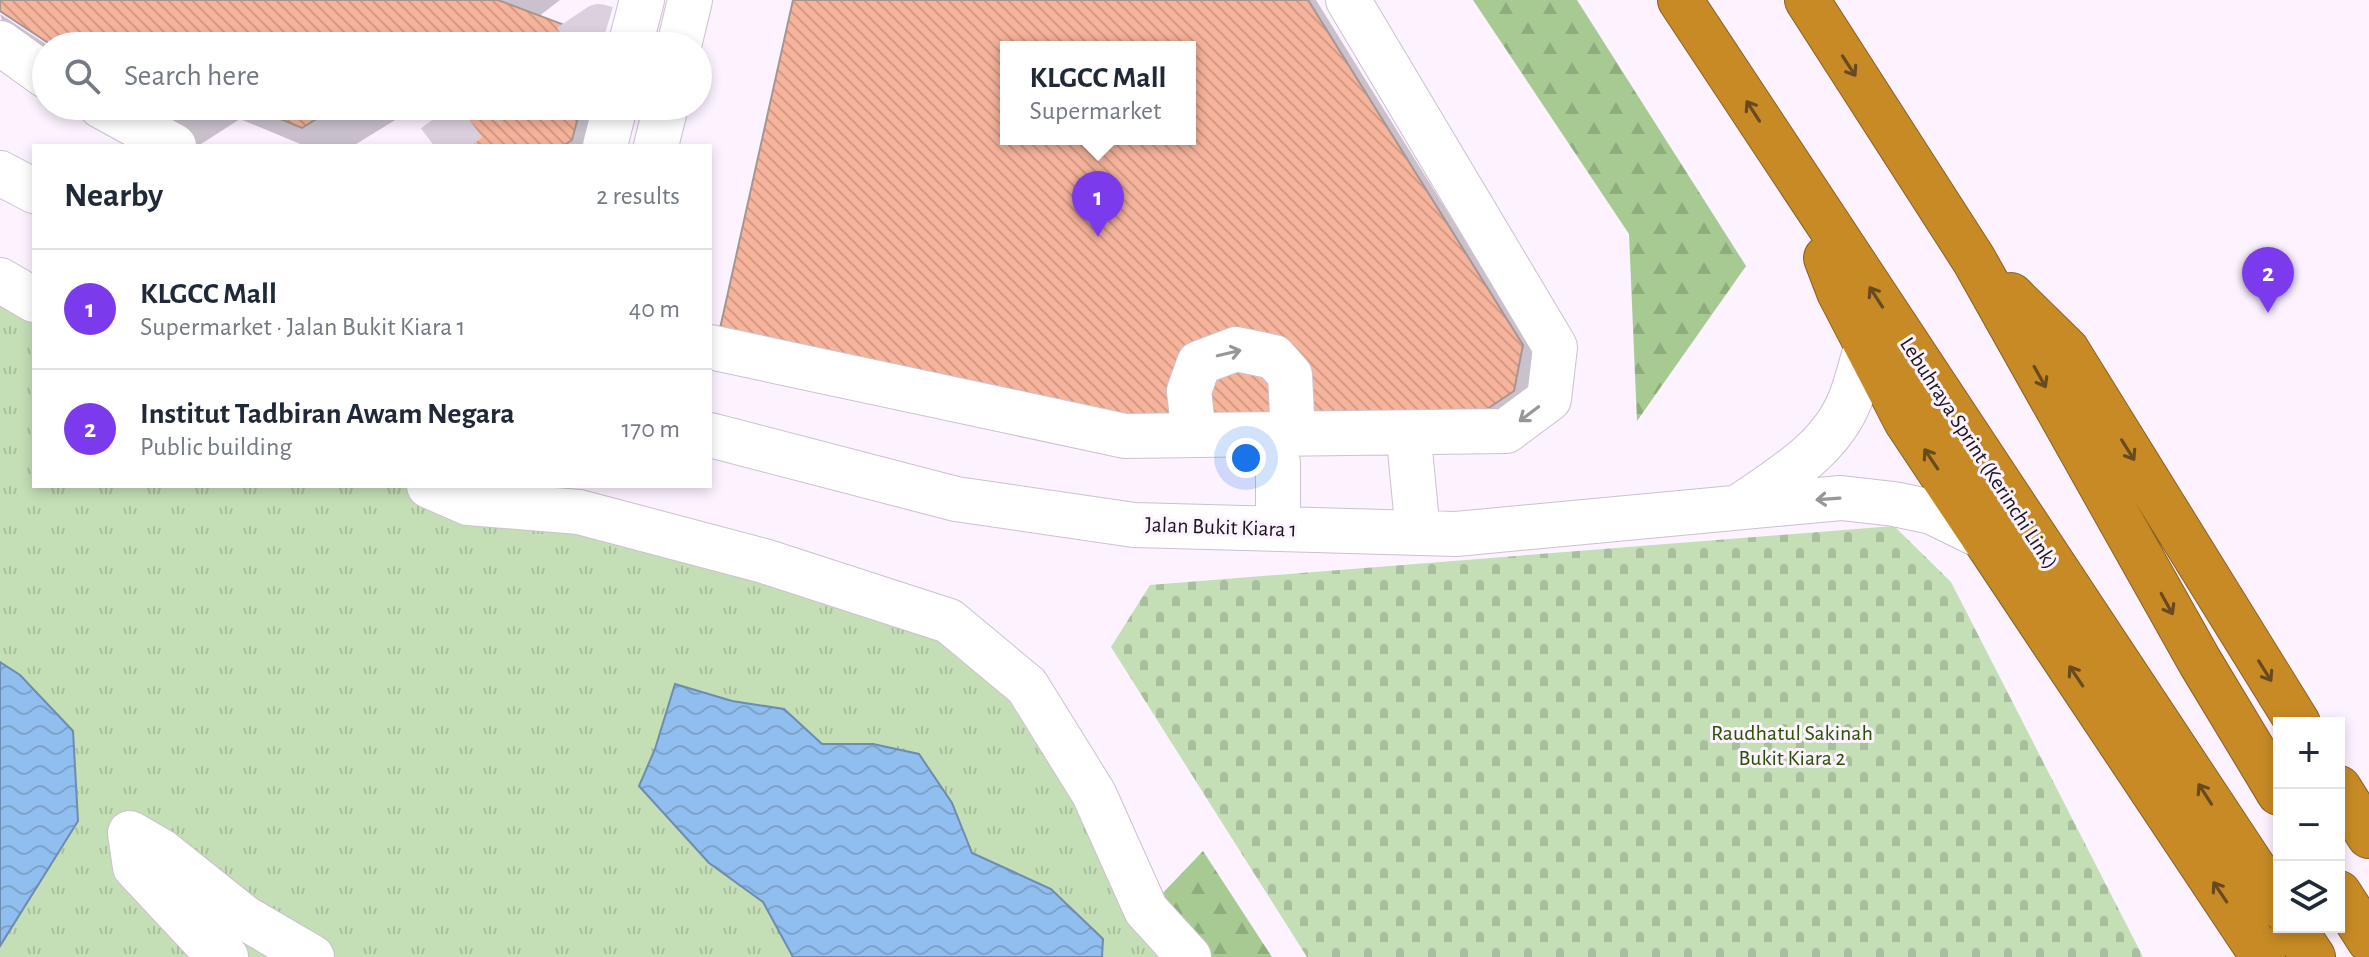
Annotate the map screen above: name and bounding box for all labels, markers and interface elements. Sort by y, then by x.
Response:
search box [32,32,712,120]
popup [1000,41,1196,145]
icon: search [60,54,104,98]
one-way arrow [1841,54,1858,76]
text: Search here [124,61,260,91]
text: KLGCC Mall [1030,63,1166,93]
text: Supermarket [1030,98,1161,124]
one-way arrow [1745,100,1761,122]
pin: 1 [1072,171,1124,237]
text: Nearby [64,179,163,213]
text: 2 results [596,183,680,209]
pin: 2 [2242,247,2294,313]
text: KLGCC Mall [140,279,277,309]
one-way arrow [1868,287,1885,309]
text: 1 [85,296,95,322]
text: 40 m [629,296,680,322]
text: Supermarket · Jalan Bukit Kiara 1 [140,314,465,340]
street label: Lebuhraya Sprint (Kerinchi Link) [1896,333,2062,573]
one-way arrow [1216,345,1241,360]
one-way arrow [2032,365,2048,388]
text: Institut Tadbiran Awam Negara [140,399,515,429]
one-way arrow [1518,406,1540,423]
text: 2 [84,416,96,442]
text: 170 m [621,416,680,442]
text: Public building [140,434,292,460]
your location [1226,438,1266,478]
one-way arrow [2121,438,2137,461]
one-way arrow [1923,449,1940,471]
one-way arrow [1815,492,1842,507]
street label: Jalan Bukit Kiara 1 [1145,513,1297,541]
one-way arrow [2160,591,2176,615]
one-way arrow [2258,659,2274,682]
one-way arrow [2067,665,2084,687]
map controls [2273,717,2345,933]
button: + [2273,717,2345,789]
park label: Raudhatul Sakinah Bukit Kiara 2 [1711,722,1873,769]
one-way arrow [2197,784,2213,806]
button: − [2273,789,2345,861]
button: layers [2273,861,2345,933]
one-way arrow [2211,881,2227,904]

